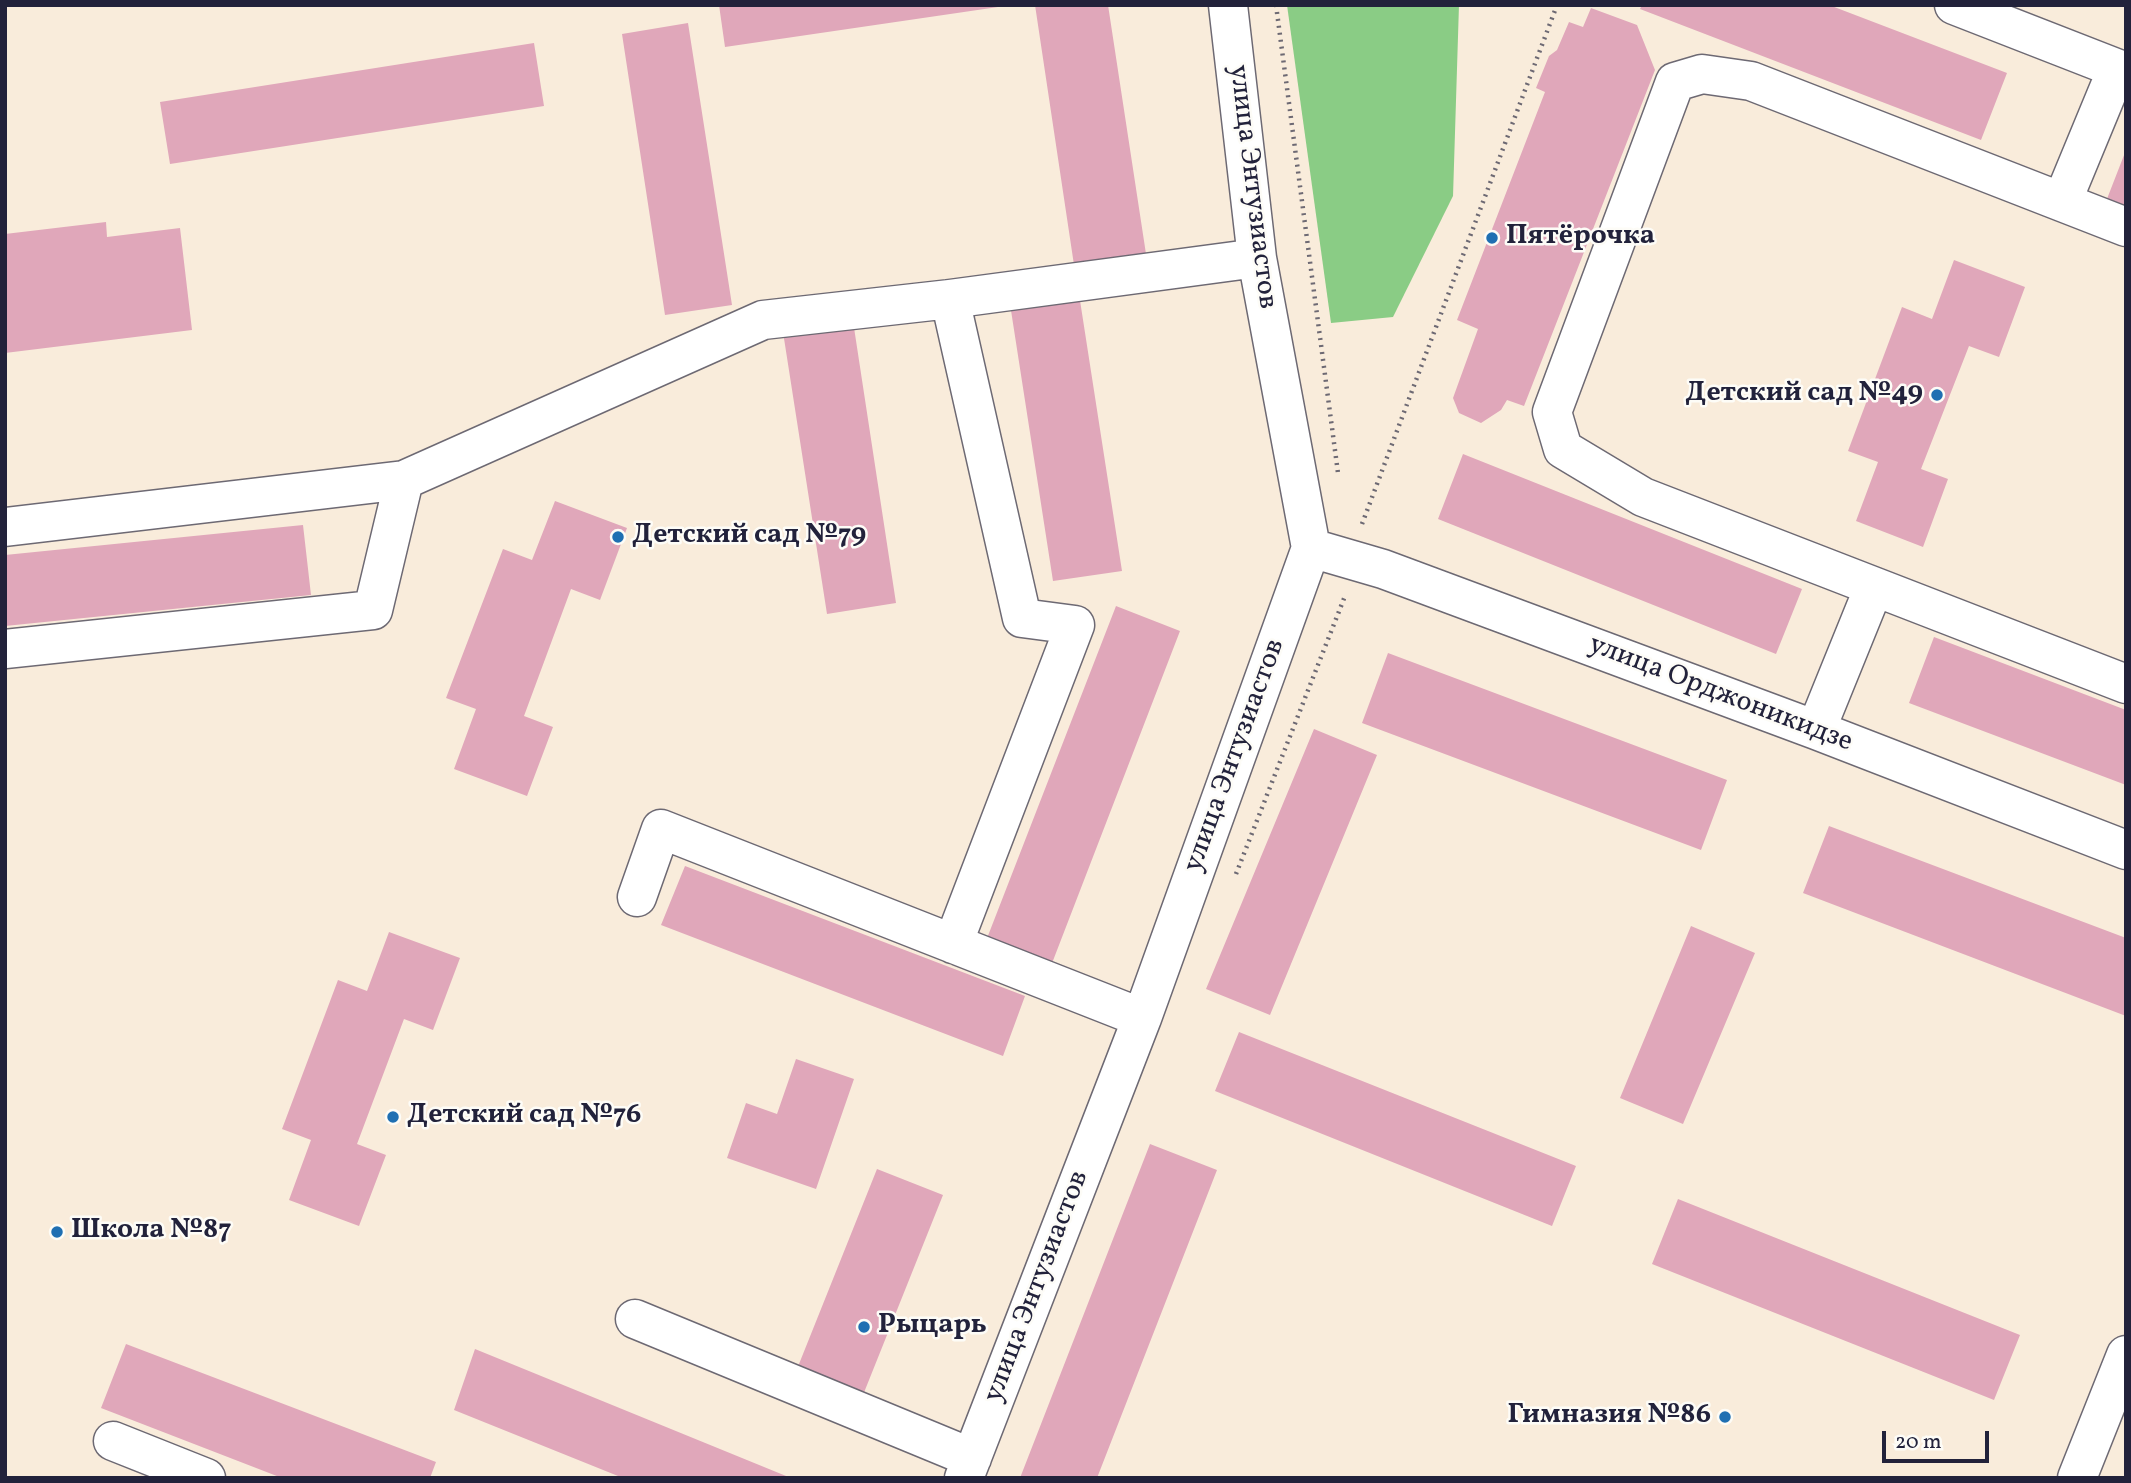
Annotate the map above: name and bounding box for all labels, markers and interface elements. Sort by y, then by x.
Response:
street label: улица Энтузиастов [1219,63,1283,311]
place label: Пятёрочка [1506,221,1655,255]
marker: Пятёрочка [1484,230,1500,246]
place label: Детский сад №49 [1685,378,1923,412]
marker: Детский сад №49 [1929,387,1945,403]
place label: Детский сад №79 [632,520,866,554]
marker: Детский сад №79 [610,529,626,545]
street label: улица Орджоникидзе [1583,629,1857,761]
street label: улица Энтузиастов [1178,635,1294,877]
place label: Детский сад №76 [407,1100,641,1134]
marker: Детский сад №76 [385,1109,401,1125]
street label: улица Энтузиастов [978,1166,1098,1408]
place label: Школа №87 [71,1215,232,1249]
marker: Школа №87 [49,1224,65,1240]
place label: Рыцарь [878,1310,987,1344]
marker: Рыцарь [856,1319,872,1335]
place label: Гимназия №86 [1508,1400,1711,1434]
marker: Гимназия №86 [1717,1409,1733,1425]
scale bar [1886,1416,1993,1460]
text: 20 m [1895,1428,1941,1457]

